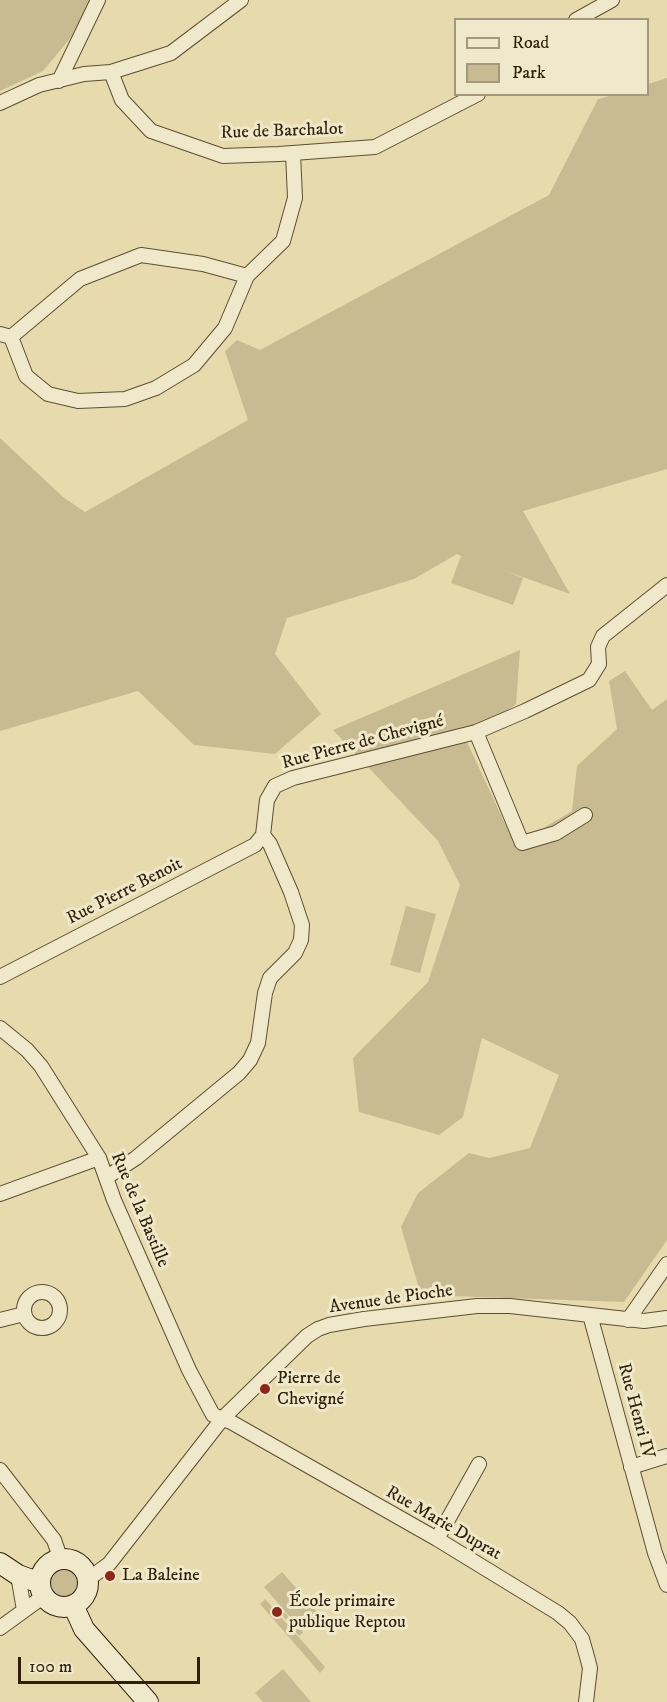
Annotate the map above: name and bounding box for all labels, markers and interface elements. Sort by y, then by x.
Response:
legend [454,18,649,96]
text: Road [512,32,549,54]
text: Park [512,62,546,84]
street label: Rue de Barchalot [220,119,344,145]
street label: Rue Pierre de Chevigné [280,711,446,775]
street label: Rue Pierre Benoit [64,854,186,930]
street label: Rue de la Bastille [105,1149,173,1271]
street label: Avenue de Pioche [328,1281,454,1319]
street label: Rue Henri IV [612,1361,658,1461]
place label: Pierre de Chevigné [277,1368,344,1410]
marker: Pierre de Chevigné [258,1382,272,1396]
street label: Rue Marie Duprat [381,1482,505,1566]
place label: La Baleine [122,1565,200,1587]
marker: La Baleine [103,1569,117,1583]
place label: École primaire publique Reptou [289,1591,406,1634]
marker: École primaire publique Reptou [270,1605,284,1619]
scale bar [21,1645,202,1683]
text: 100 m [29,1656,72,1678]

